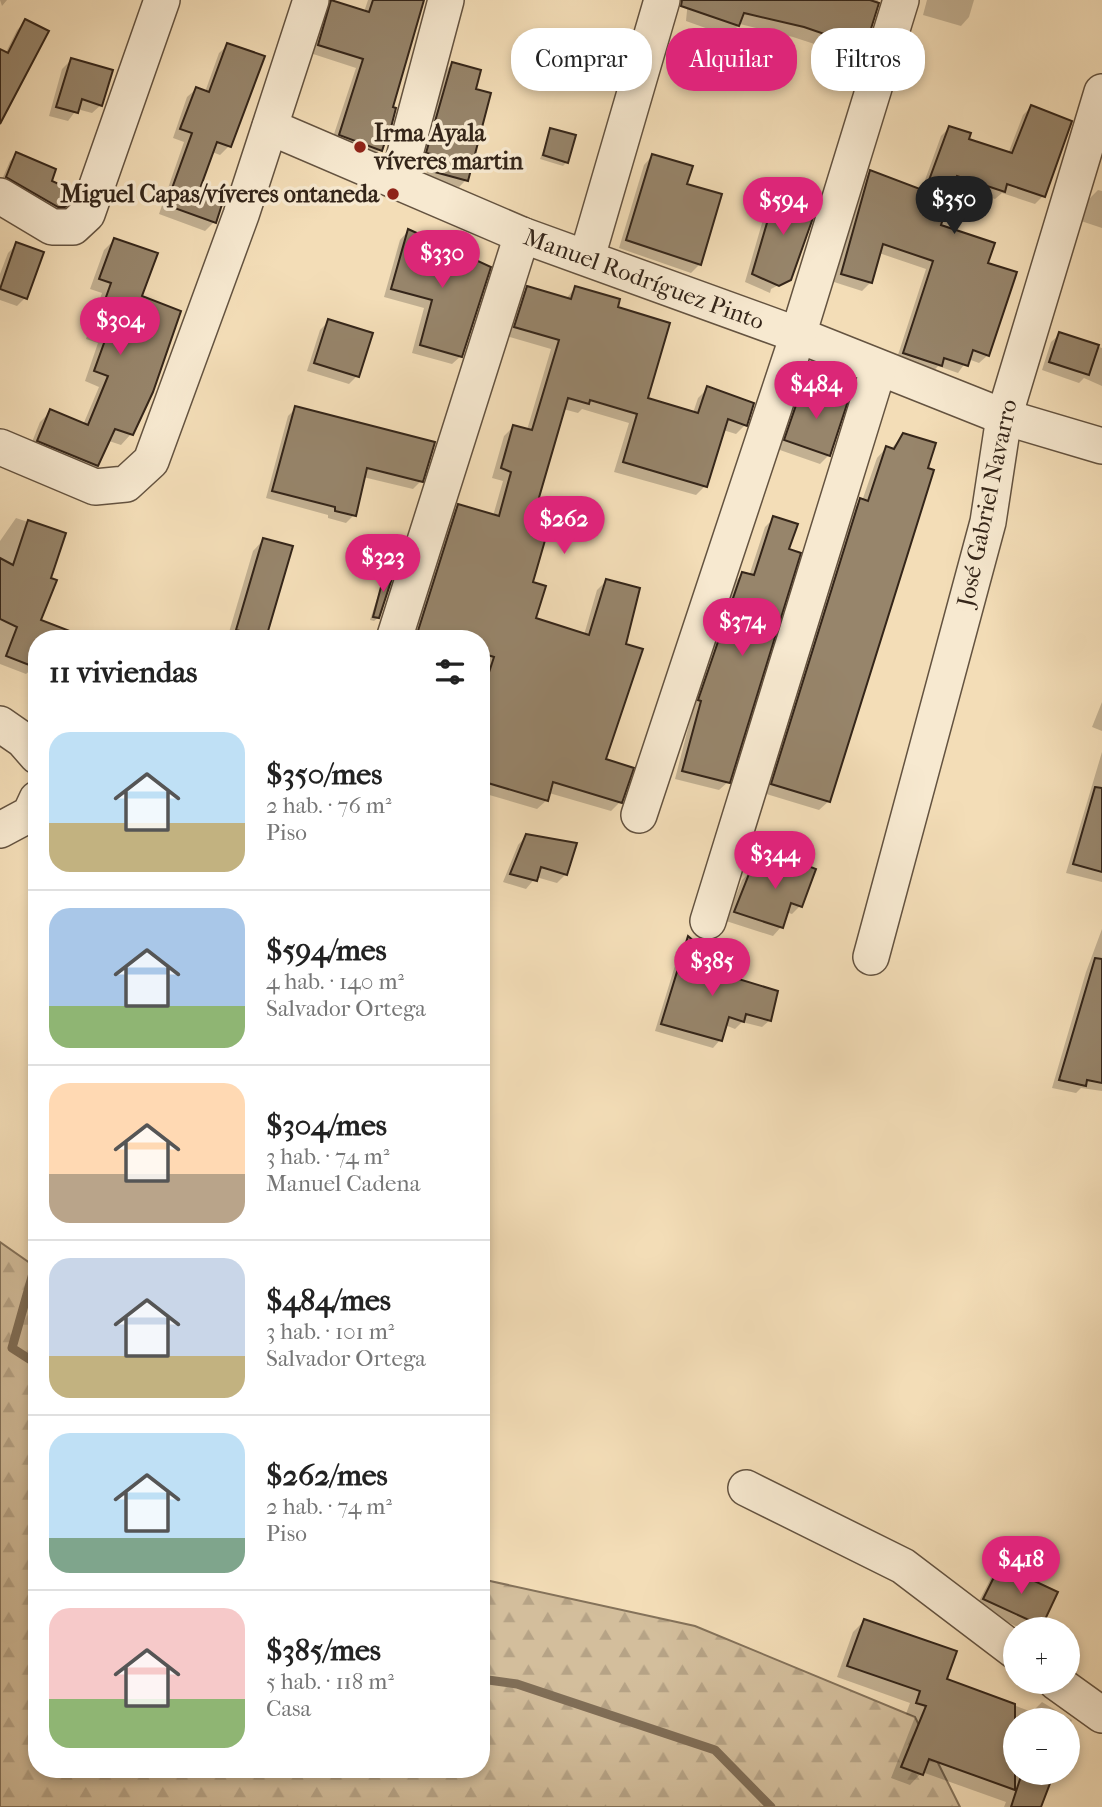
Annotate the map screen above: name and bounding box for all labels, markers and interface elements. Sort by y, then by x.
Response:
chip: Comprar [511,28,652,91]
chip: Alquilar [666,28,797,91]
chip: Filtros [811,28,925,91]
place label: Irma Ayala víveres martin [373,119,524,175]
marker: Irma Ayala víveres martin [352,139,368,155]
pin: $350 [913,176,995,236]
pin: $594 [742,177,824,237]
place label: Miguel Capas/víveres ontaneda [60,180,380,208]
text: $350 [932,185,976,212]
marker: Miguel Capas/víveres ontaneda [385,186,401,202]
text: $594 [759,186,807,213]
street label: Manuel Rodríguez Pinto [520,222,768,336]
pin: $330 [401,230,483,290]
text: $330 [420,239,464,266]
pin: $304 [79,298,161,357]
text: $304 [96,306,144,333]
pin: $484 [775,362,857,421]
text: $484 [790,370,842,397]
street label: José Gabriel Navarro [951,397,1023,611]
pin: $262 [523,496,605,556]
text: $262 [540,505,588,532]
pin: $323 [342,534,424,594]
text: $323 [361,543,405,570]
pin: $374 [701,598,783,658]
text: $374 [719,607,765,634]
icon: filters [431,653,469,691]
text: 11 viviendas [49,655,197,690]
text: $350/mes [266,757,382,792]
icon: home [105,760,189,844]
text: 2 hab. · 76 m² [266,792,391,819]
text: Piso [266,819,307,846]
pin: $344 [734,832,816,891]
text: $344 [750,840,800,867]
text: $594/mes [266,933,387,968]
icon: home [105,936,189,1020]
pin: $385 [671,939,753,998]
text: $385 [690,947,734,974]
text: 4 hab. · 140 m² [266,968,404,995]
text: Salvador Ortega [266,995,426,1022]
text: $304/mes [266,1108,387,1143]
icon: home [105,1111,189,1195]
text: 3 hab. · 74 m² [266,1143,389,1170]
text: Manuel Cadena [266,1170,420,1197]
text: $484/mes [266,1283,391,1318]
icon: home [105,1286,189,1370]
text: 3 hab. · 101 m² [266,1318,394,1345]
text: Salvador Ortega [266,1345,426,1372]
text: $262/mes [266,1458,388,1493]
icon: home [105,1461,189,1545]
text: 2 hab. · 74 m² [266,1493,392,1520]
text: Piso [266,1520,307,1547]
pin: $418 [980,1536,1062,1596]
text: $418 [998,1545,1044,1572]
map controls [1003,1617,1080,1785]
button: + [1003,1617,1080,1694]
text: $385/mes [266,1633,381,1668]
icon: home [105,1636,189,1720]
text: 5 hab. · 118 m² [266,1668,394,1695]
text: Casa [266,1695,311,1722]
button: − [1003,1708,1080,1785]

